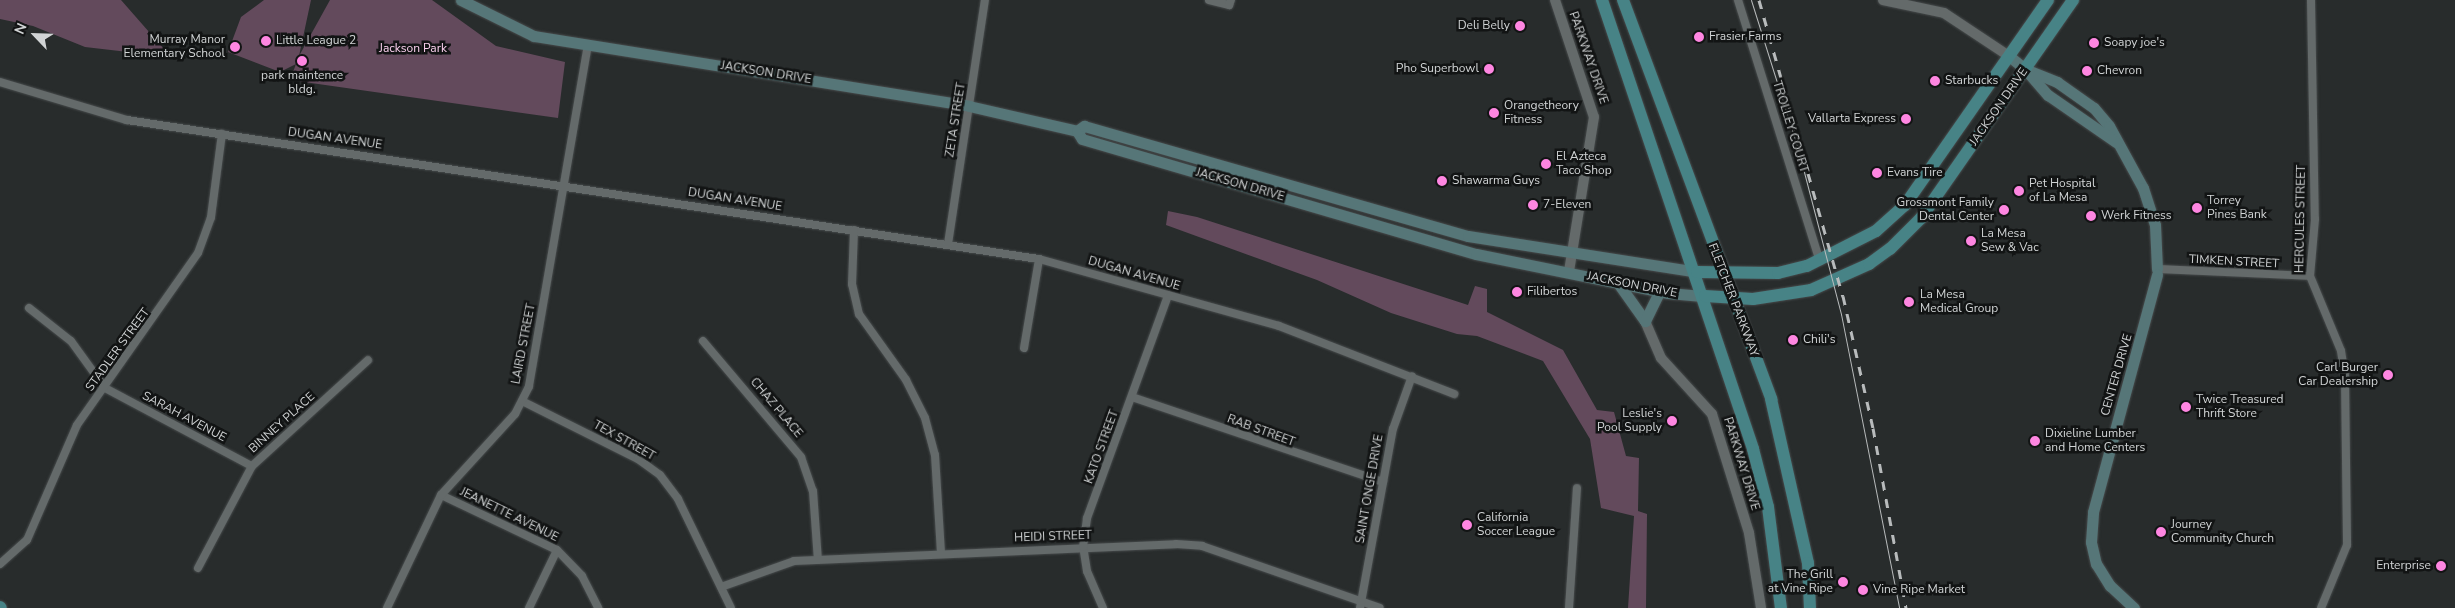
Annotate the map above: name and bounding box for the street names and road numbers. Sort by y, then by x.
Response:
street label: PARKWAY DRIVE [1565,10,1611,106]
street label: JACKSON DRIVE [720,59,812,87]
street label: JACKSON DRIVE [1967,65,2031,149]
street label: TROLLEY COURT [1769,79,1811,175]
street label: ZETA STREET [943,82,969,158]
street label: DUGAN AVENUE [287,125,383,153]
street label: JACKSON DRIVE [1194,165,1286,205]
street label: HERCULES STREET [2293,165,2309,273]
street label: DUGAN AVENUE [687,185,783,215]
street label: FLETCHER PARKWAY [1705,241,1761,359]
street label: TIMKEN STREET [2188,252,2280,272]
street label: DUGAN AVENUE [1086,254,1182,294]
street label: JACKSON DRIVE [1586,269,1678,301]
street label: LAIRD STREET [509,303,539,385]
street label: STADLER STREET [83,306,153,394]
street label: CENTER DRIVE [2098,332,2136,418]
street label: CHAZ PLACE [747,375,805,441]
street label: SARAH AVENUE [140,389,228,445]
street label: BINNEY PLACE [246,390,318,456]
street label: KATO STREET [1082,408,1122,486]
street label: RAB STREET [1225,412,1297,450]
street label: PARKWAY DRIVE [1720,416,1762,512]
street label: TEX STREET [591,418,657,464]
street label: SAINT ONGE DRIVE [1353,433,1387,545]
street label: JEANETTE AVENUE [457,485,561,545]
street label: HEIDI STREET [1014,528,1092,546]

